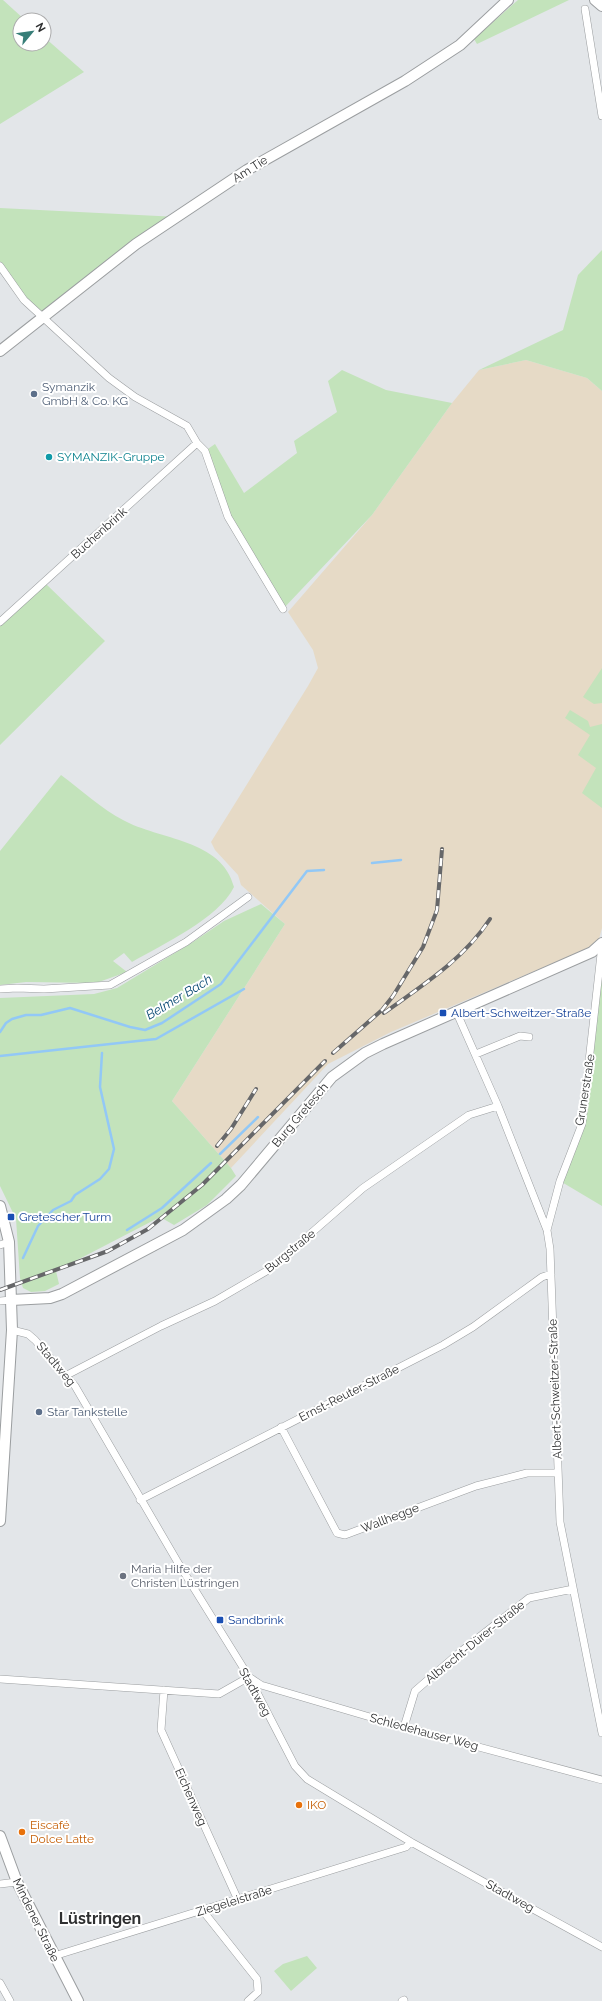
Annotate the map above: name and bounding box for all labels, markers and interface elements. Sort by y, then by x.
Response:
north arrow [12,12,52,52]
text: N [33,21,48,34]
street label: Am Tie [230,153,270,185]
place label: Symanzik GmbH & Co. KG [42,380,128,408]
marker: Symanzik GmbH & Co. KG [29,389,39,399]
place label: SYMANZIK-Gruppe [57,450,165,464]
marker: SYMANZIK-Gruppe [44,452,54,462]
street label: Buchenbrink [68,504,130,562]
water label: Belmer Bach [143,971,215,1023]
place label: Albert-Schweitzer-Straße [451,1006,591,1020]
marker: Albert-Schweitzer-Straße [438,1008,448,1018]
street label: Grunerstraße [572,1053,598,1127]
street label: Burg Gretesch [269,1080,331,1150]
place label: Gretescher Turm [19,1210,111,1224]
marker: Gretescher Turm [6,1212,16,1222]
street label: Burgstraße [262,1226,318,1276]
street label: Albert-Schweitzer-Straße [546,1319,564,1459]
street label: Stadtweg [34,1339,78,1389]
street label: Ernst-Reuter-Straße [297,1362,401,1424]
place label: Star Tankstelle [47,1405,128,1419]
marker: Star Tankstelle [34,1407,44,1417]
street label: Wallhegge [359,1501,421,1535]
place label: Maria Hilfe der Christen Lüstringen [131,1562,239,1590]
marker: Maria Hilfe der Christen Lüstringen [118,1571,128,1581]
street label: Albrecht-Dürer-Straße [423,1598,527,1686]
place label: Sandbrink [228,1613,285,1627]
marker: Sandbrink [215,1615,225,1625]
street label: Stadtweg [236,1665,274,1719]
street label: Schledehauser Weg [368,1711,480,1753]
street label: Eichenweg [172,1766,210,1828]
place label: IKO [307,1798,326,1812]
marker: IKO [294,1800,304,1810]
place label: Eiscafé Dolce Latte [30,1818,94,1846]
marker: Eiscafé Dolce Latte [17,1827,27,1837]
street label: Mindener Straße [10,1876,62,1964]
street label: Stadtweg [483,1877,537,1915]
street label: Ziegeleistraße [194,1883,274,1919]
district label: Lüstringen [59,1909,141,1928]

